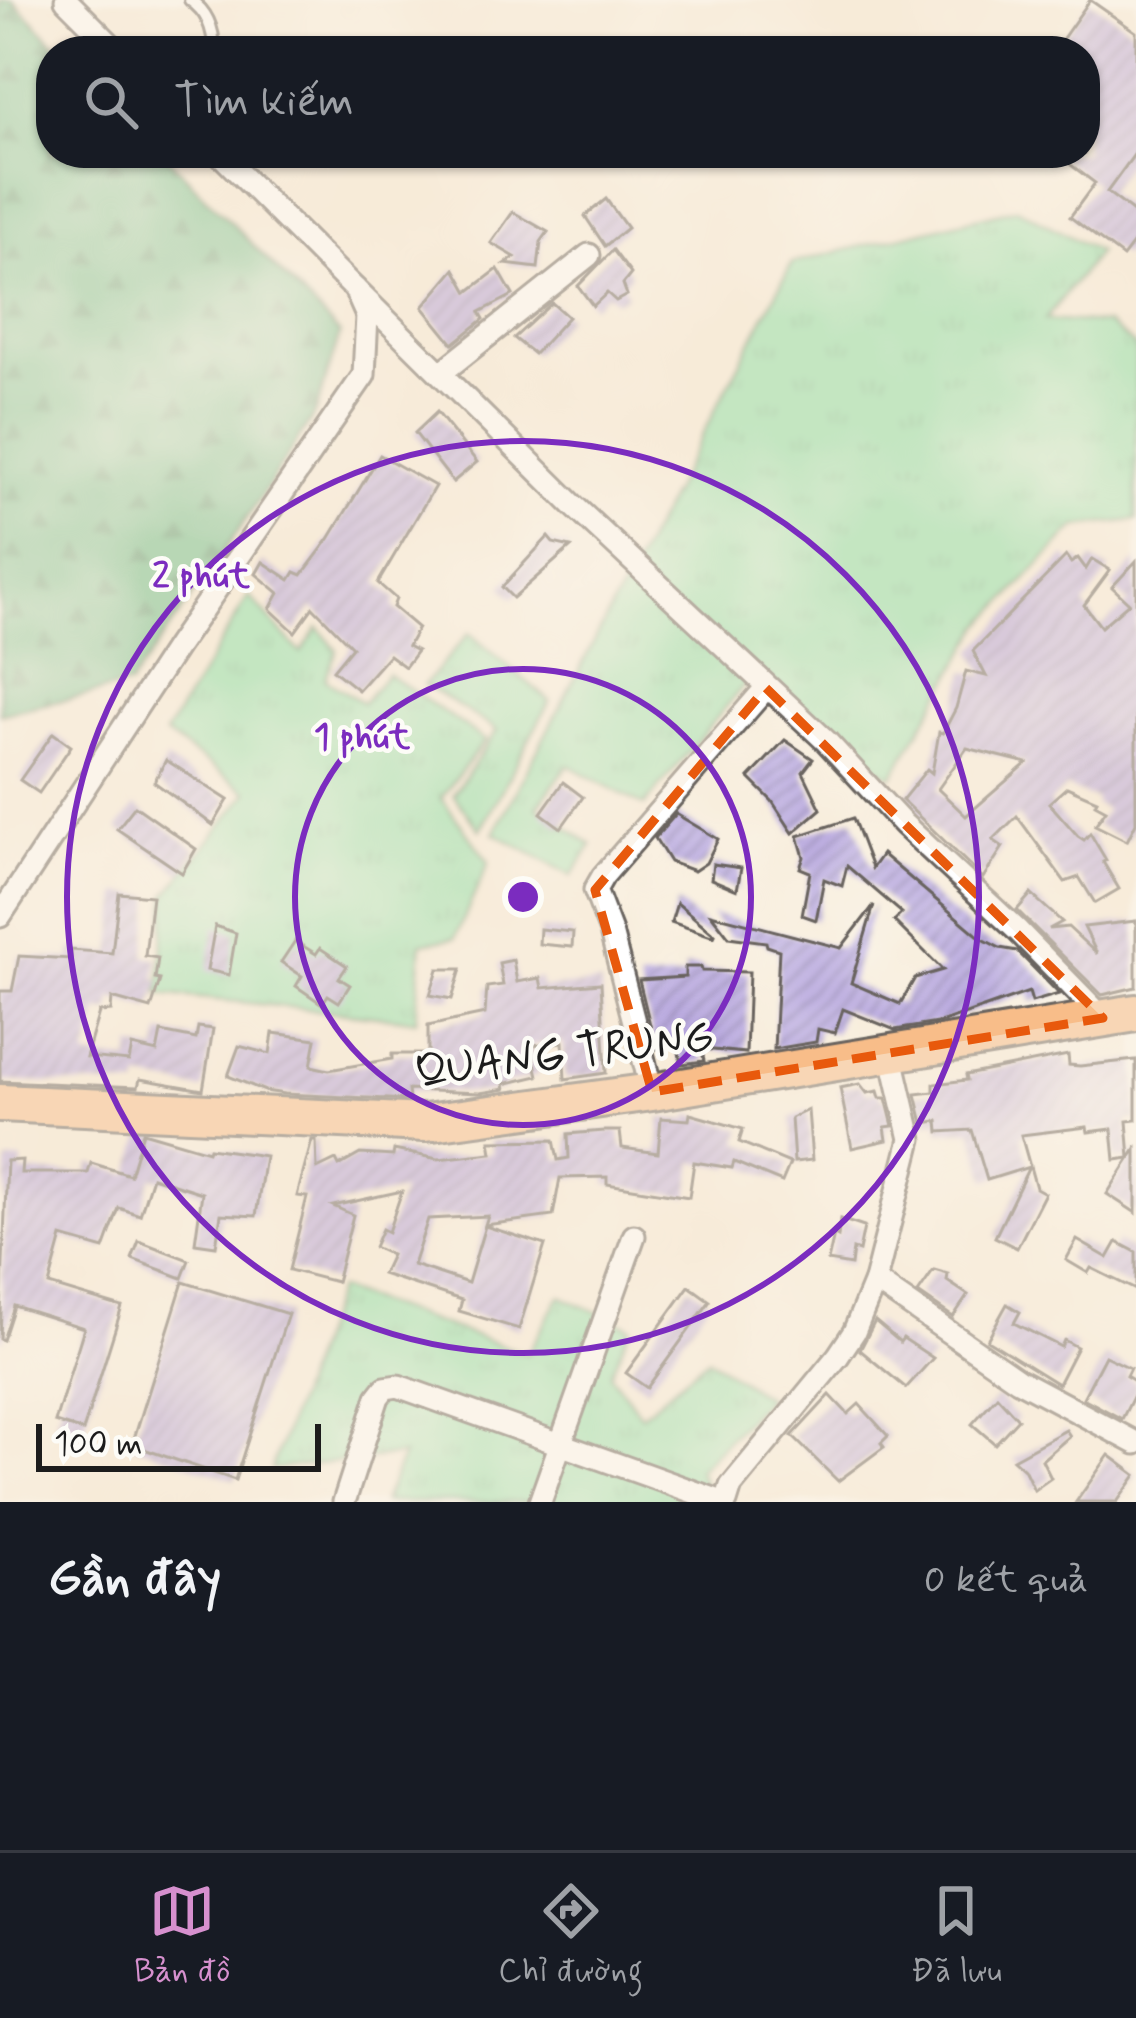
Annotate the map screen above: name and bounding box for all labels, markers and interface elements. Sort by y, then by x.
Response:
search box [36,36,1100,168]
icon: search [78,69,144,135]
text: Tìm kiếm [174,73,354,132]
text: 2 phút [152,554,251,601]
text: 1 phút [314,715,411,762]
centre of rings [502,876,544,918]
street label: QUANG TRUNG [412,1008,717,1103]
scale bar [36,1418,321,1471]
text: 100 m [54,1423,143,1467]
text: Gần đây [48,1547,221,1613]
text: 0 kết quả [924,1555,1088,1606]
tab: Bản đồ [134,1878,230,1994]
tab: Chỉ đường [498,1878,643,1994]
tab: Đã lưu [911,1878,1002,1994]

